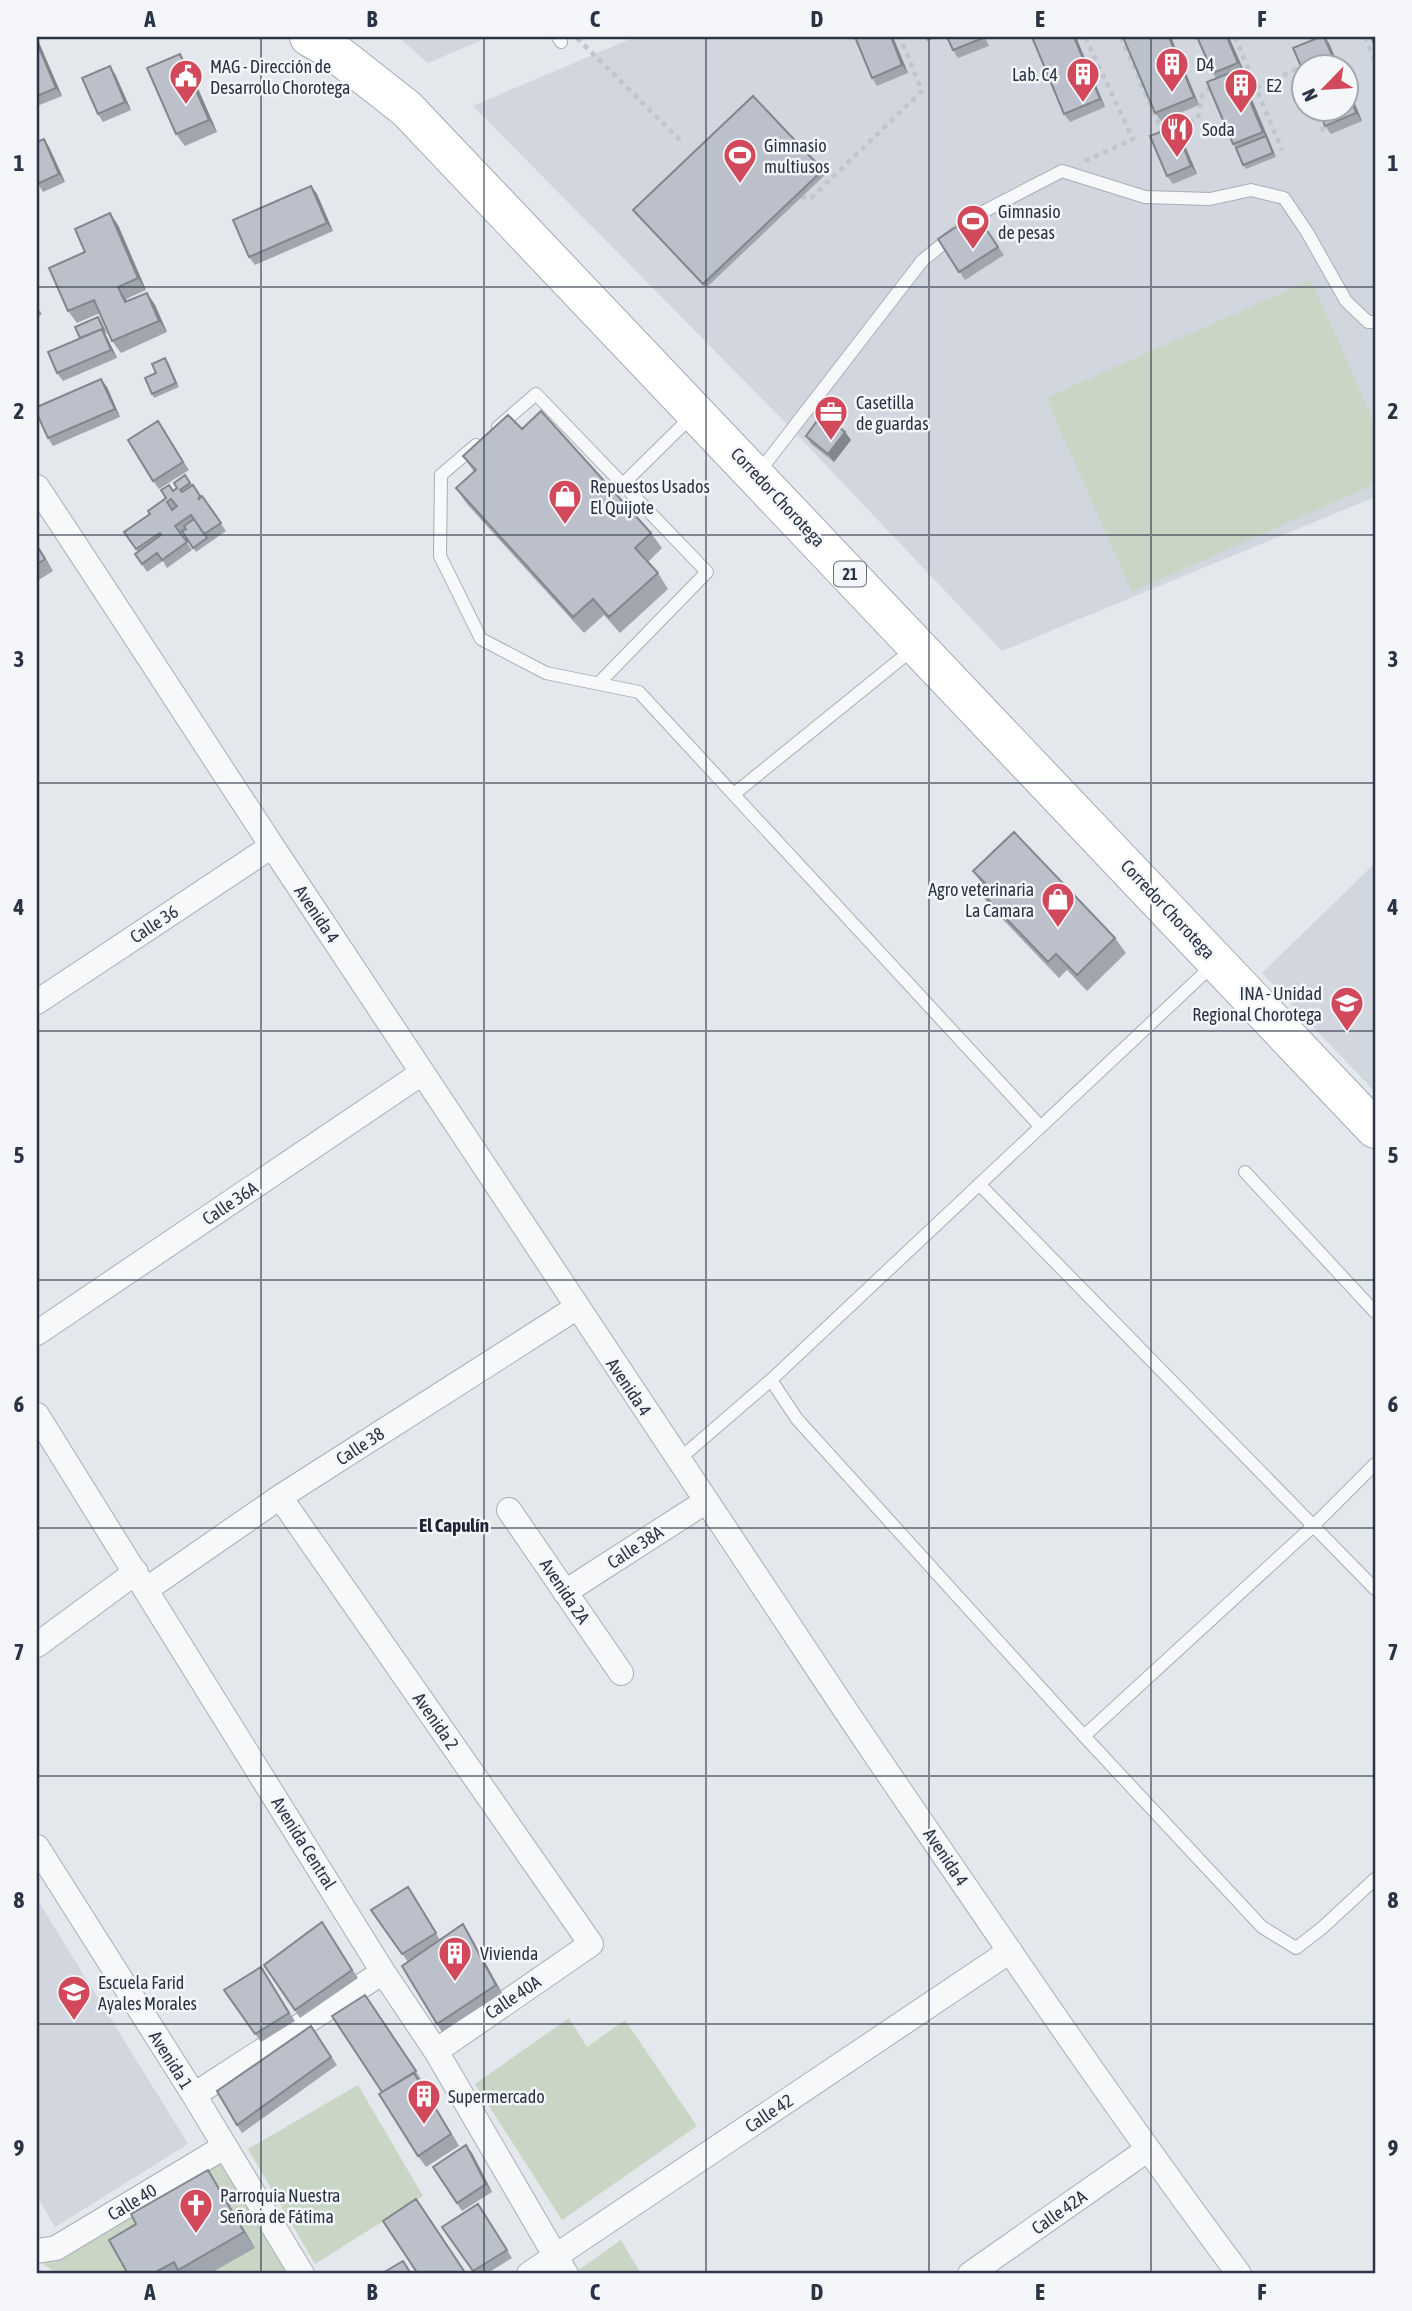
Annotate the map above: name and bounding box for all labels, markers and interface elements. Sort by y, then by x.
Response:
text: A [143,6,156,32]
text: B [367,6,378,32]
text: C [590,6,601,32]
text: D [811,6,824,32]
text: E [1035,6,1045,32]
text: F [1257,6,1267,32]
building icon: D4 [1153,45,1191,94]
north arrow [1290,52,1360,122]
place label: D4 [1196,54,1215,75]
building icon: Lab. C4 [1064,55,1102,104]
place label: MAG - Dirección de Desarrollo Chorotega [210,56,350,98]
public building icon: MAG - Dirección de Desarrollo Chorotega [167,57,205,106]
place label: Lab. C4 [1012,64,1058,85]
building icon: E2 [1222,66,1260,115]
place label: E2 [1266,75,1282,96]
text: N [1297,85,1322,105]
restaurant icon: Soda [1158,110,1196,159]
place label: Soda [1202,119,1235,140]
place label: Gimnasio multiusos [764,135,830,177]
sports icon: Gimnasio multiusos [721,136,759,185]
text: 1 [14,150,25,176]
text: 1 [1388,150,1399,176]
place label: Gimnasio de pesas [998,201,1061,243]
sports icon: Gimnasio de pesas [954,202,992,251]
place label: Casetilla de guardas [856,392,929,434]
office icon: Casetilla de guardas [812,393,850,442]
text: 2 [14,398,24,424]
text: 2 [1388,398,1398,424]
street label: Corredor Chorotega [727,443,829,551]
place label: Repuestos Usados El Quijote [590,476,710,518]
shop icon: Repuestos Usados El Quijote [546,477,584,526]
road number: 21 [834,562,866,586]
text: 3 [14,646,24,672]
text: 3 [1388,646,1398,672]
street label: Corredor Chorotega [1117,855,1219,963]
place label: Agro veterinaria La Camara [928,879,1034,921]
shop icon: Agro veterinaria La Camara [1039,880,1077,929]
street label: Avenida 4 [290,881,344,947]
text: 4 [13,894,25,920]
text: 4 [1387,894,1399,920]
street label: Calle 36 [126,901,182,947]
place label: INA - Unidad Regional Chorotega [1192,983,1322,1025]
school or university icon: INA - Unidad Regional Chorotega [1328,984,1366,1033]
text: 5 [14,1142,25,1168]
text: 5 [1388,1142,1399,1168]
street label: Calle 36A [198,1177,262,1229]
street label: Avenida 4 [602,1354,656,1420]
text: 6 [14,1391,25,1417]
text: 6 [1388,1391,1399,1417]
street label: Calle 38 [332,1423,388,1469]
district label: El Capulín [419,1514,489,1536]
street label: Calle 38A [603,1521,667,1573]
street label: Avenida 2A [536,1555,594,1628]
text: 7 [14,1639,24,1665]
text: 7 [1388,1639,1398,1665]
street label: Avenida 2 [409,1688,463,1754]
street label: Avenida Central [267,1793,341,1893]
street label: Avenida 4 [919,1824,973,1890]
text: 8 [14,1887,25,1913]
text: 8 [1388,1887,1399,1913]
building icon: Vivienda [436,1934,474,1983]
place label: Vivienda [480,1943,538,1964]
street label: Calle 40A [481,1971,545,2023]
place label: Escuela Farid Ayales Morales [98,1972,197,2014]
school or university icon: Escuela Farid Ayales Morales [55,1973,93,2022]
street label: Avenida 1 [145,2027,197,2093]
building icon: Supermercado [405,2077,443,2126]
place label: Supermercado [448,2086,545,2107]
street label: Calle 42 [741,2089,797,2137]
text: 9 [14,2135,25,2161]
text: 9 [1388,2135,1399,2161]
street label: Calle 40 [104,2179,160,2225]
place label: Parroquia Nuestra Señora de Fátima [220,2185,340,2227]
street label: Calle 42A [1027,2185,1091,2238]
church icon: Parroquia Nuestra Señora de Fátima [177,2186,215,2235]
text: A [143,2279,156,2305]
text: B [367,2279,378,2305]
text: C [590,2279,601,2305]
text: D [811,2279,824,2305]
text: E [1035,2279,1045,2305]
text: F [1257,2279,1267,2305]

